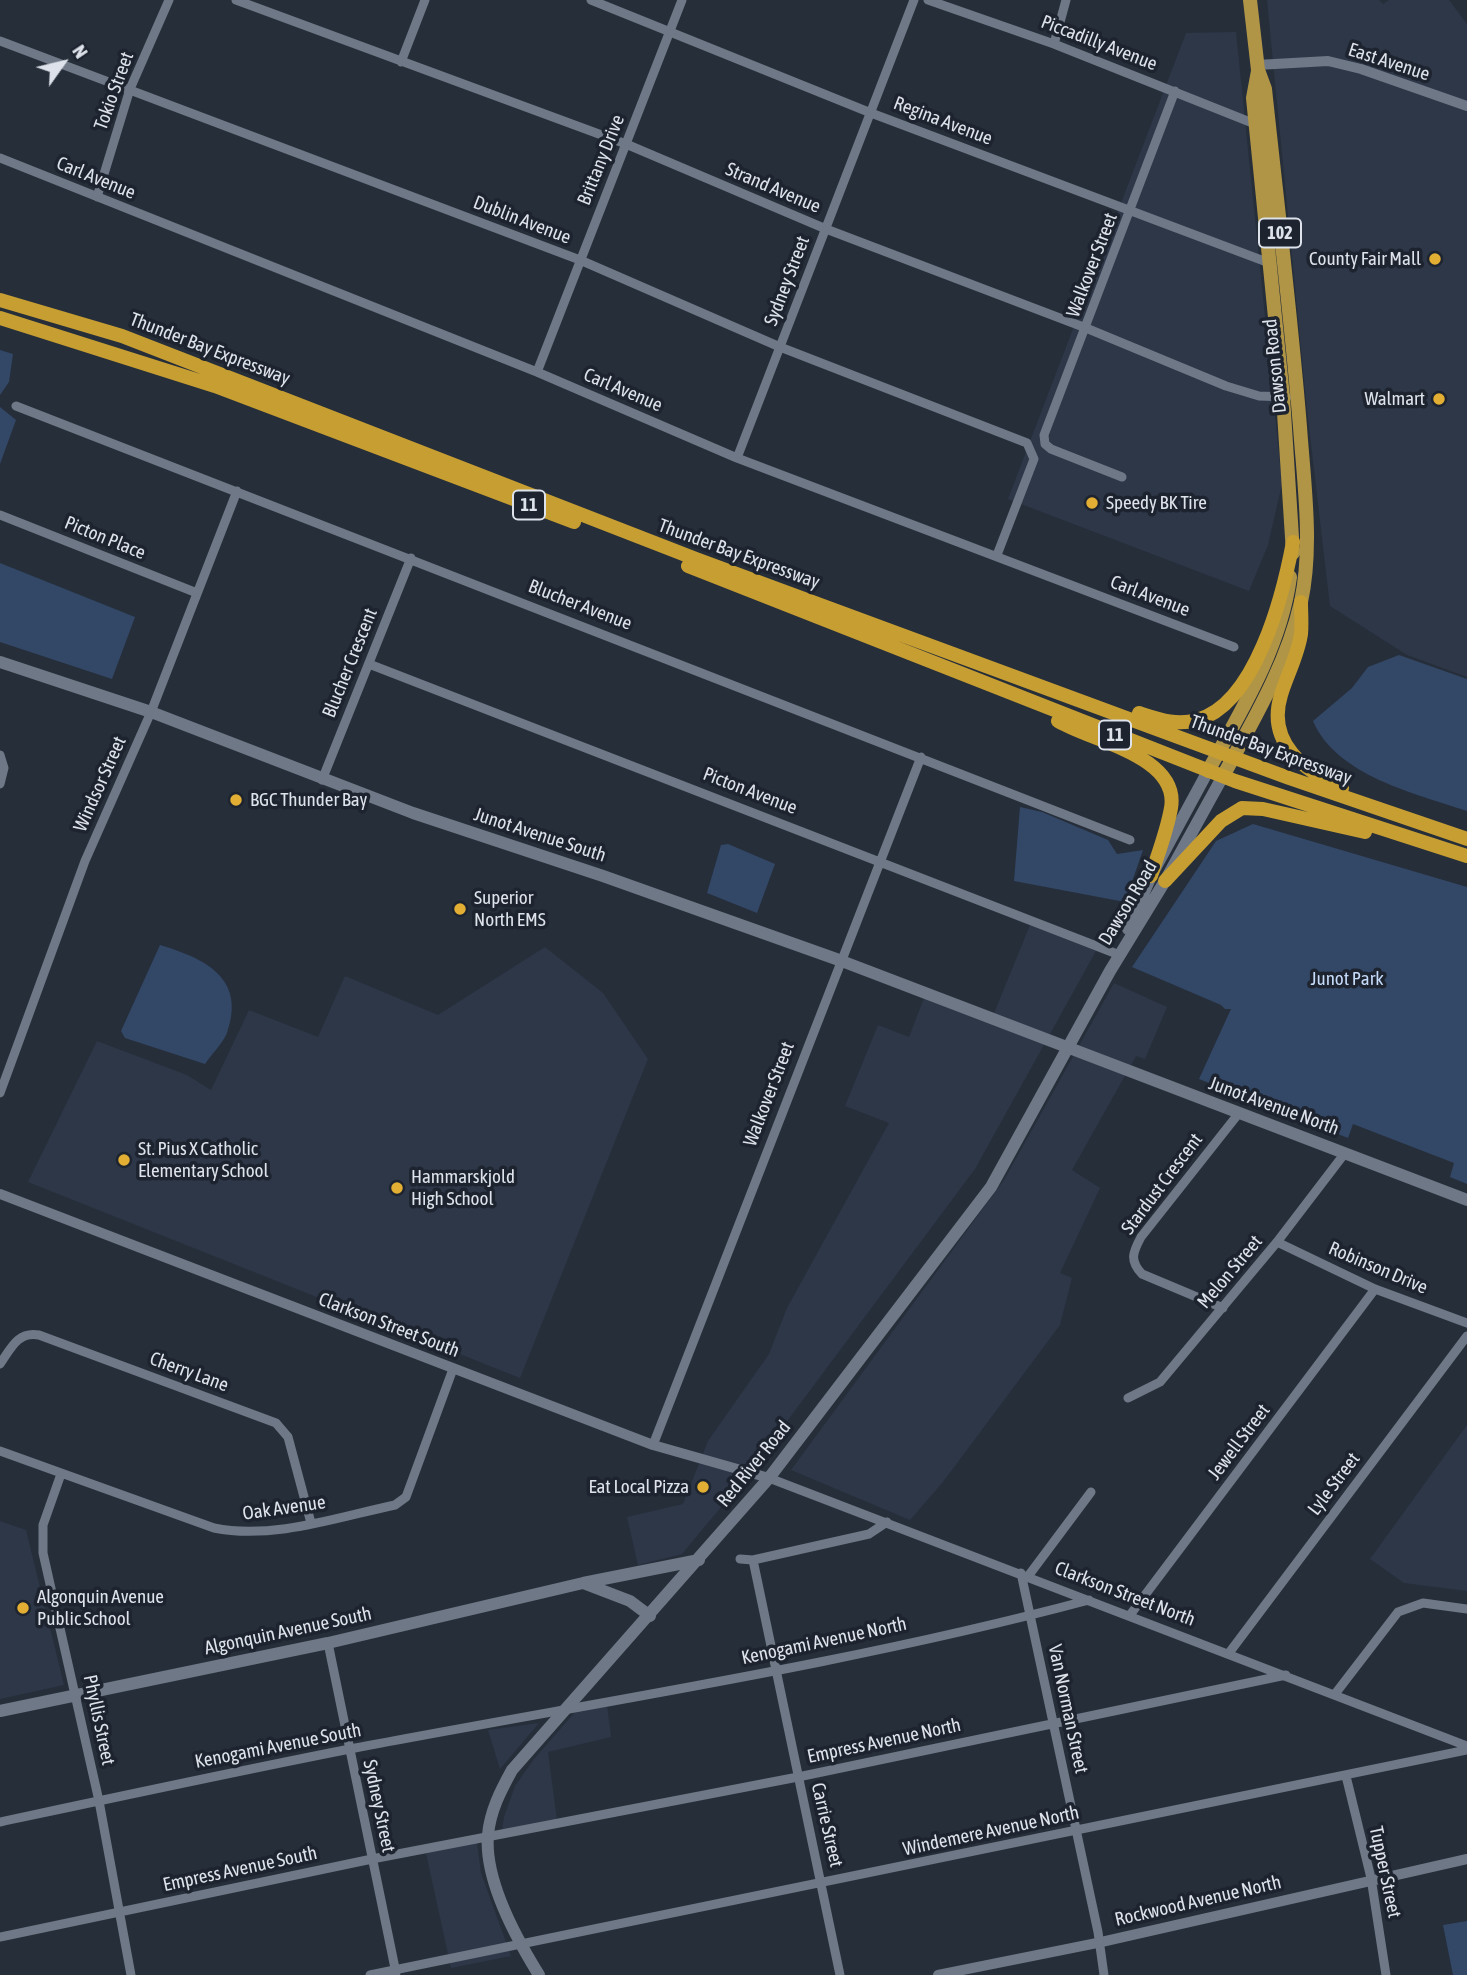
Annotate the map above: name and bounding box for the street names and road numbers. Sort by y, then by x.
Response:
street label: Piccadilly Avenue [1038,10,1160,76]
street label: East Avenue [1345,38,1433,86]
street label: Tokio Street [89,49,139,133]
street label: Regina Avenue [890,92,996,150]
street label: Brittany Drive [573,112,629,208]
street label: Carl Avenue [53,152,139,204]
street label: Strand Avenue [722,158,824,218]
street label: Dublin Avenue [470,191,574,249]
street label: Walkover Street [1062,210,1122,320]
road number: 102 [1259,218,1301,247]
street label: Sydney Street [759,233,815,329]
street label: Thunder Bay Expressway [127,308,293,390]
street label: Dawson Road [1259,318,1291,414]
street label: Carl Avenue [580,363,666,417]
road number: 11 [513,490,545,520]
street label: Picton Place [61,511,149,565]
street label: Thunder Bay Expressway [655,514,823,594]
street label: Carl Avenue [1107,570,1193,622]
street label: Blucher Avenue [525,575,635,635]
street label: Blucher Crescent [318,605,382,721]
street label: Thunder Bay Expressway [1187,710,1355,790]
road number: 11 [1099,720,1131,750]
street label: Windsor Street [69,733,131,835]
street label: Picton Avenue [700,763,800,819]
street label: Junot Avenue South [471,803,609,867]
street label: Dawson Road [1094,857,1162,949]
street label: Walkover Street [739,1039,799,1149]
street label: Junot Avenue North [1206,1072,1342,1140]
street label: Stardust Crescent [1117,1129,1207,1239]
street label: Melon Street [1193,1231,1267,1313]
street label: Robinson Drive [1325,1237,1431,1299]
street label: Clarkson Street South [315,1288,463,1362]
street label: Cherry Lane [147,1347,231,1397]
street label: Jewell Street [1203,1400,1275,1484]
street label: Red River Road [712,1416,796,1512]
street label: Lyle Street [1303,1448,1365,1520]
street label: Oak Avenue [241,1491,327,1525]
street label: Clarkson Street North [1052,1557,1198,1631]
street label: Algonquin Avenue South [202,1602,374,1660]
street label: Kenogami Avenue North [739,1612,909,1670]
street label: Van Norman Street [1043,1642,1093,1776]
street label: Phyllis Street [78,1673,120,1767]
street label: Empress Avenue North [805,1714,963,1768]
street label: Kenogami Avenue South [193,1719,363,1773]
street label: Sydney Street [358,1758,400,1854]
street label: Carrie Street [806,1781,848,1869]
street label: Windemere Avenue North [901,1801,1081,1861]
street label: Tupper Street [1364,1824,1406,1920]
street label: Empress Avenue South [161,1842,319,1896]
street label: Rockwood Avenue North [1113,1871,1283,1931]

